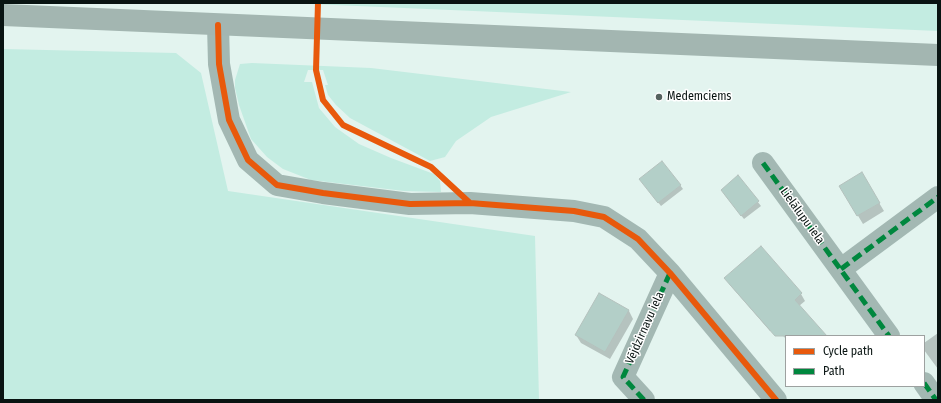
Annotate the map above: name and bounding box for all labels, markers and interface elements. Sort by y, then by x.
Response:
place label: Medemciems [667,90,731,104]
marker: Medemciems [654,92,664,102]
street label: Lielālupu iela [777,185,827,247]
street label: Vējdzirnavu iela [623,290,667,366]
legend [785,335,925,387]
text: Cycle path [823,344,873,358]
text: Path [823,364,845,378]

